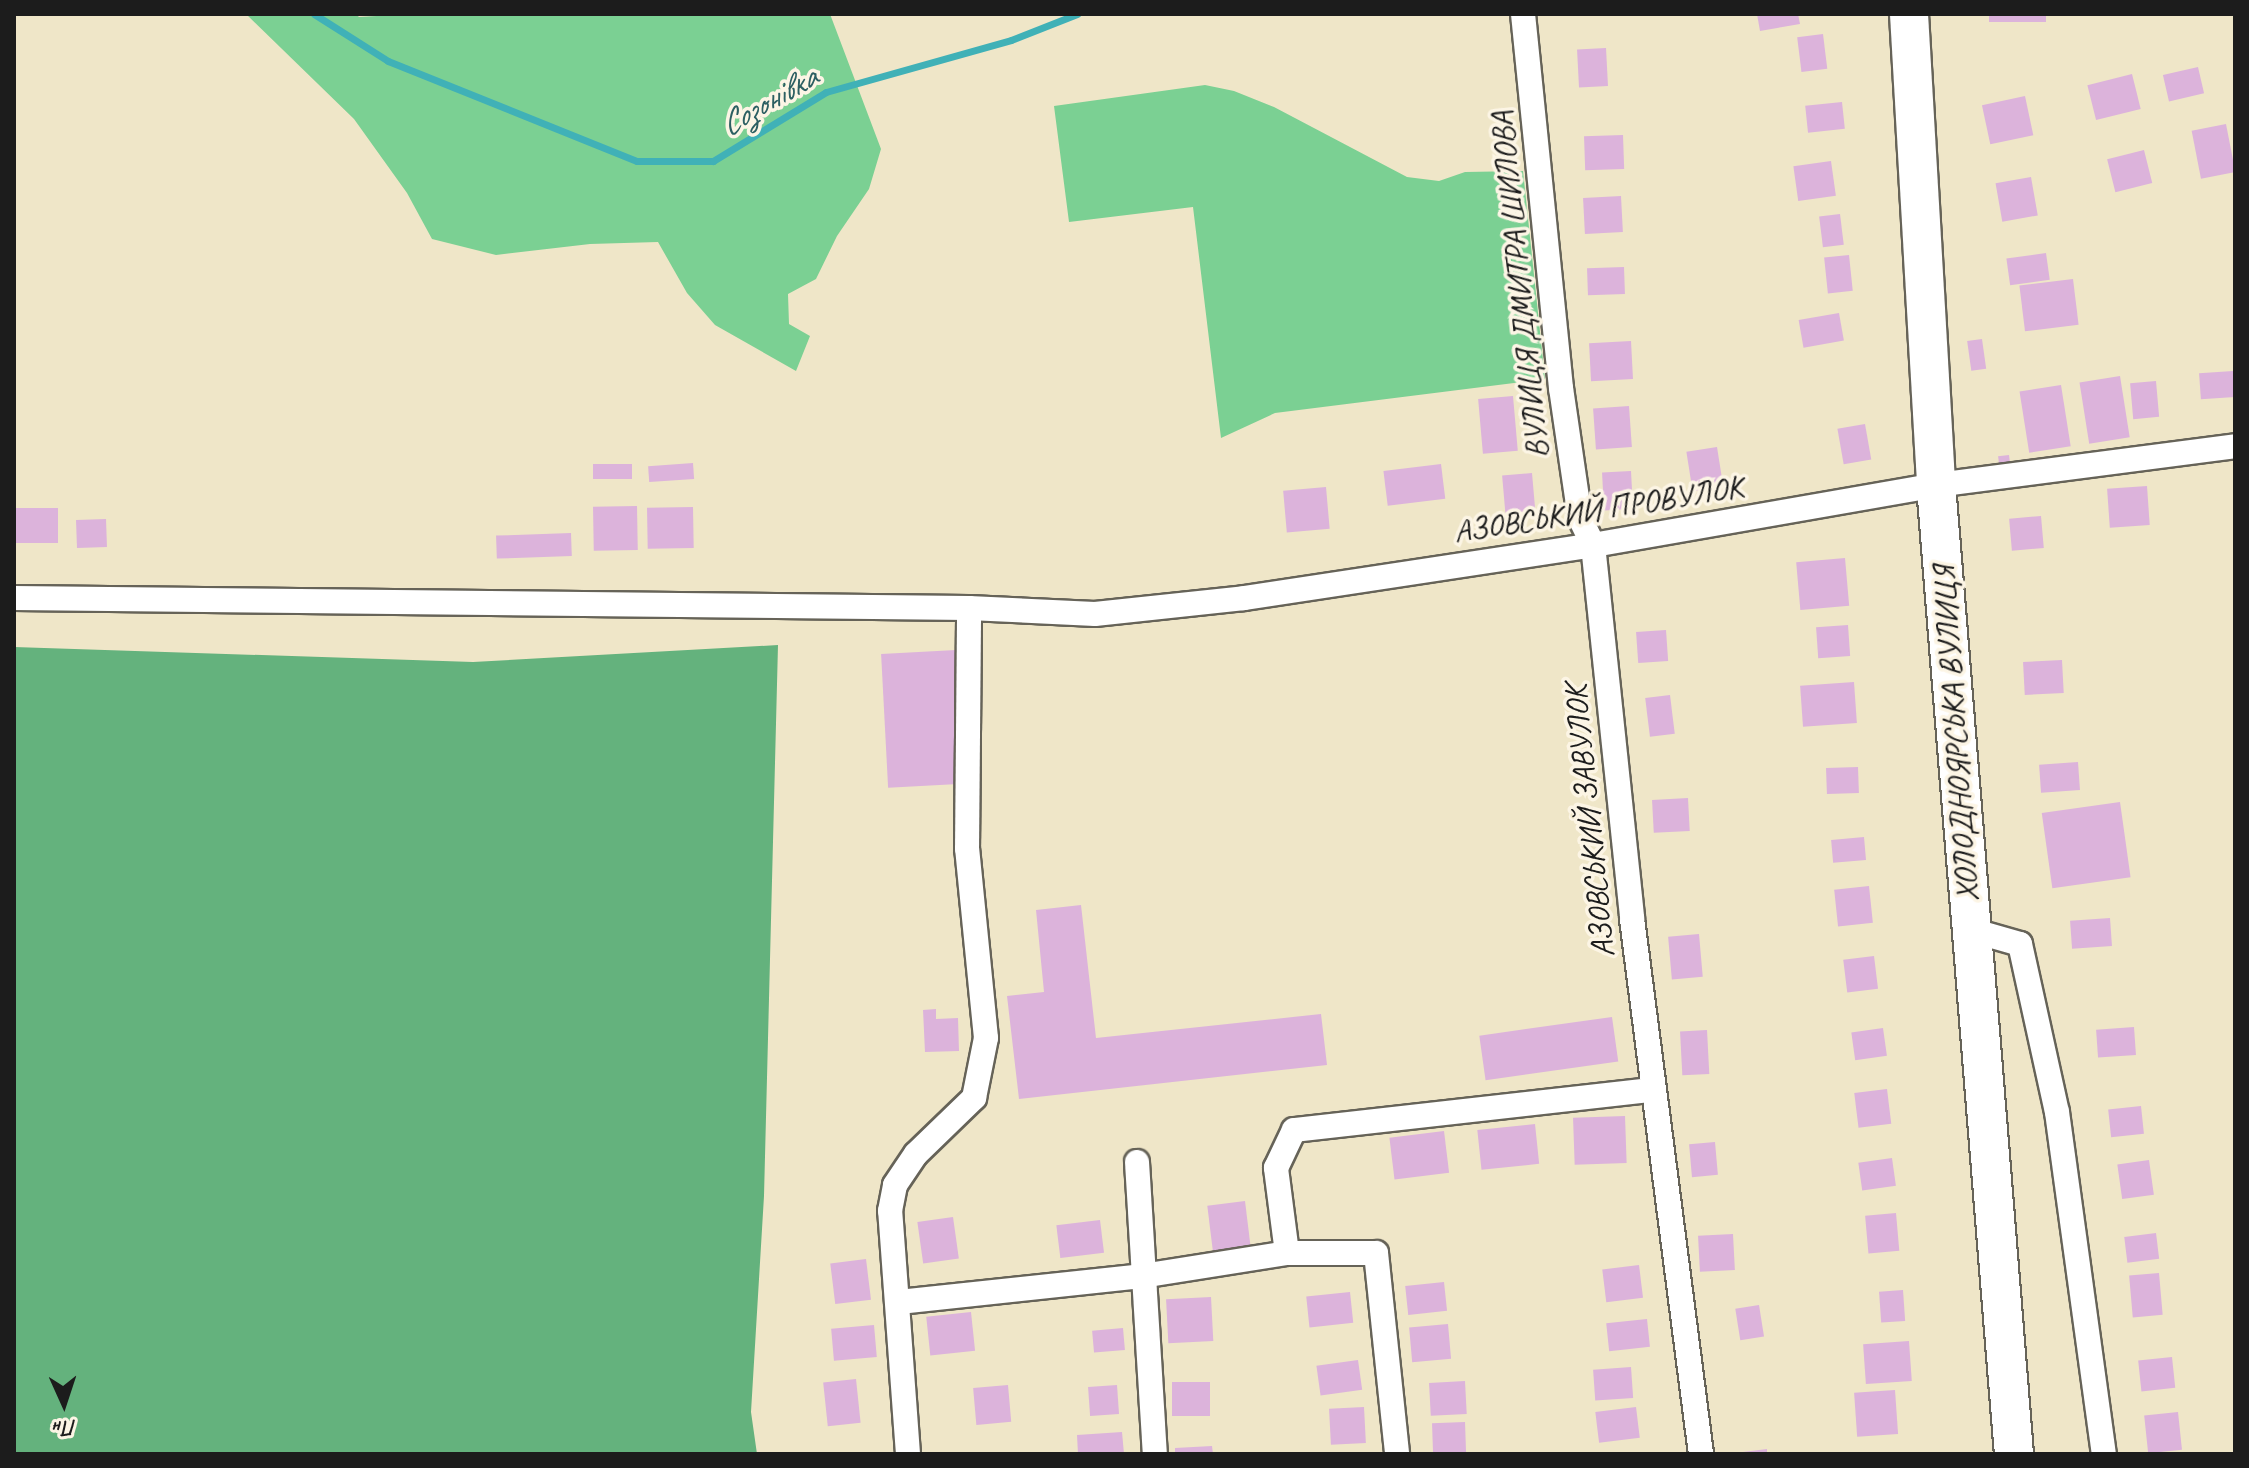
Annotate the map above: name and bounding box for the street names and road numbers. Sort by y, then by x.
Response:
street label: ВУЛИЦЯ ДМИТРА ШИЛОВА [1483,110,1557,460]
street label: АЗОВСЬКИЙ ПРОВУЛОК [1451,468,1745,552]
street label: ХОЛОДНОЯРСЬКА ВУЛИЦЯ [1925,566,1987,902]
street label: АЗОВСЬКИЙ ЗАВУЛОК [1557,683,1623,959]

